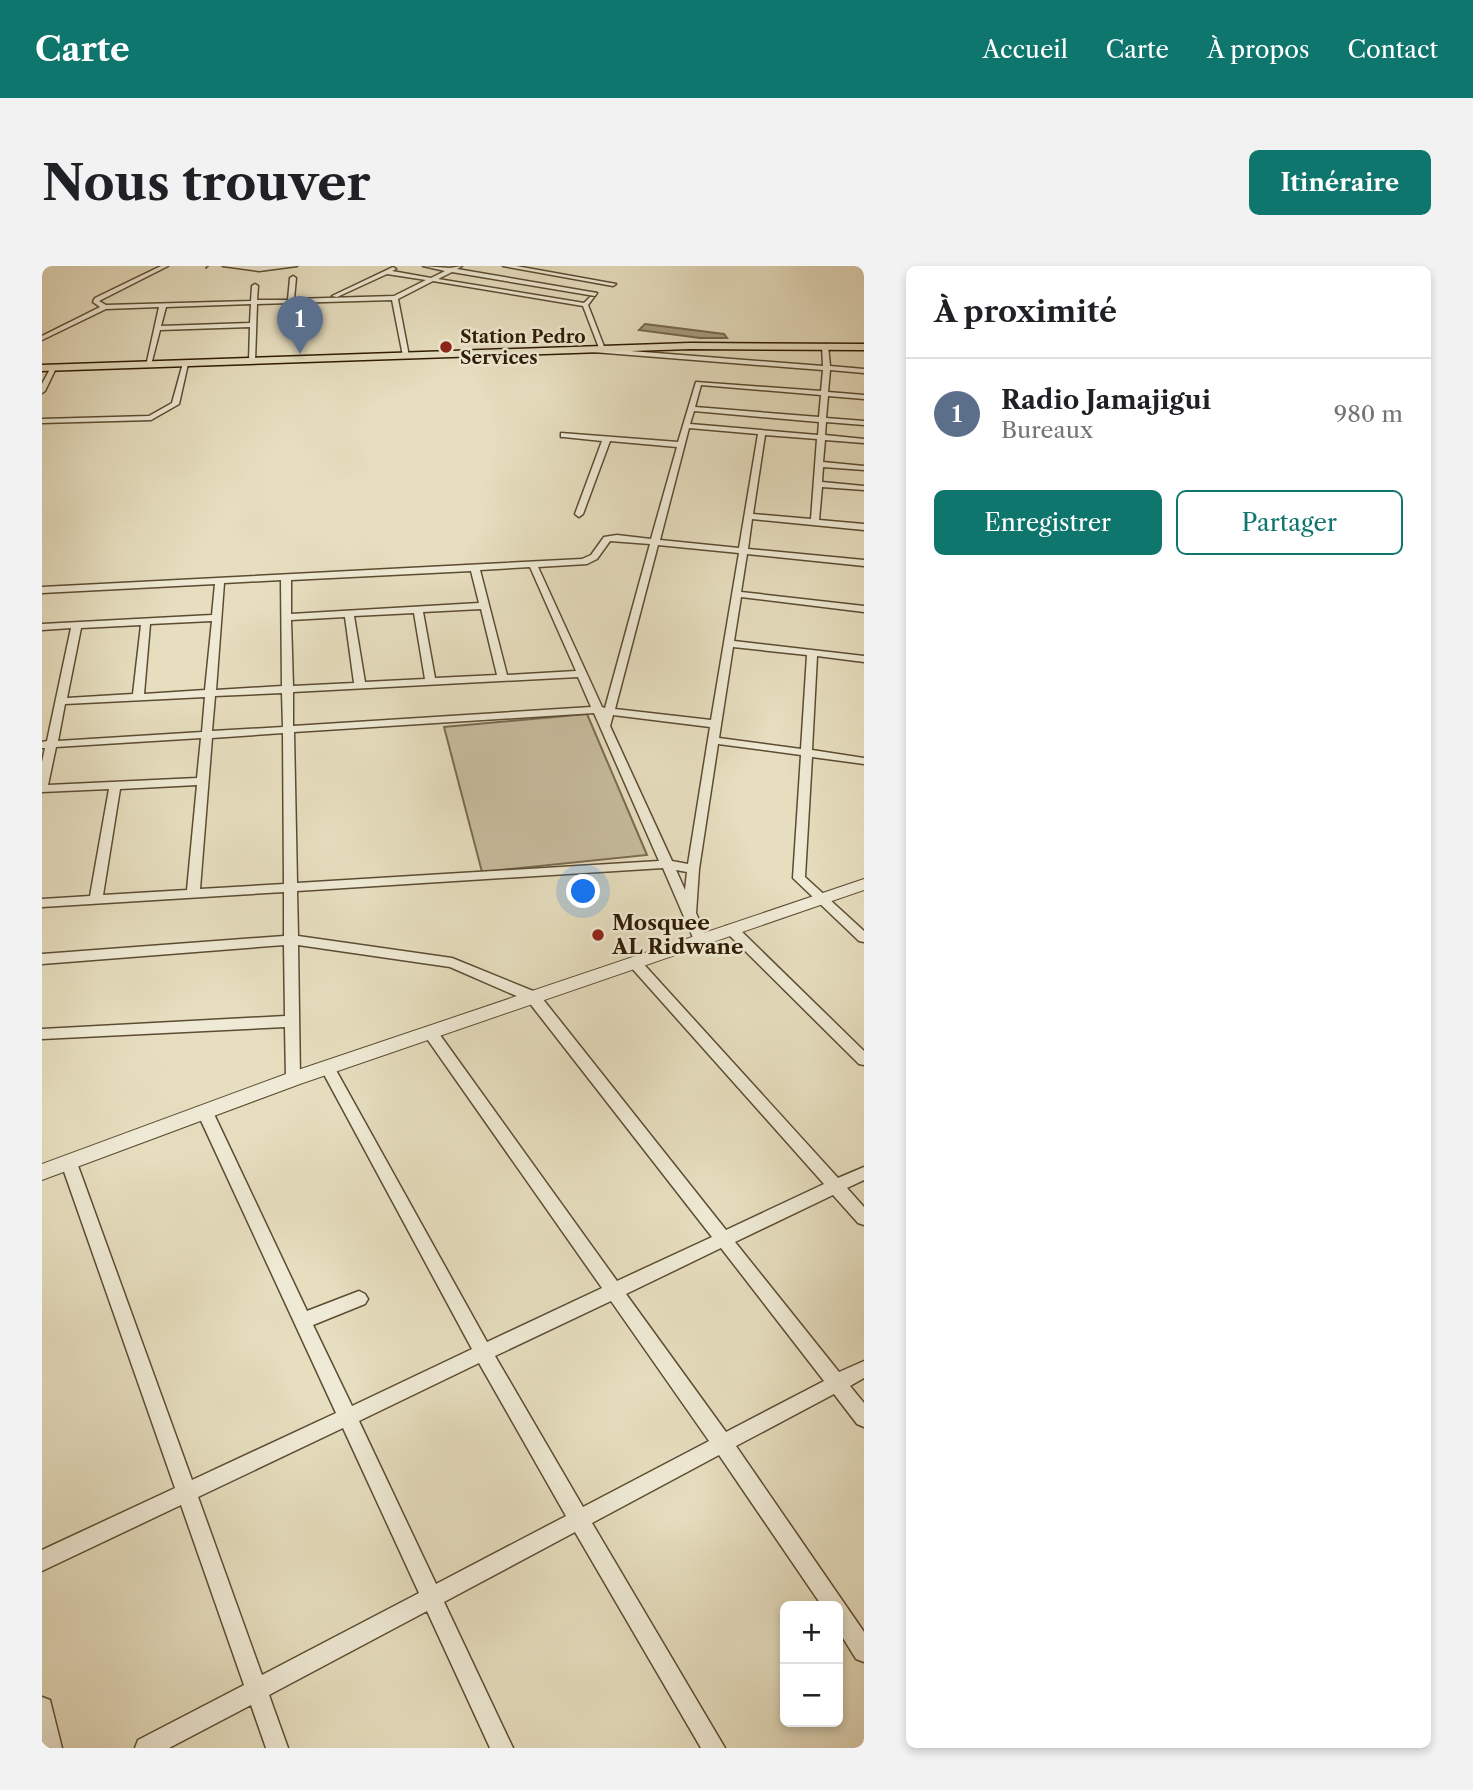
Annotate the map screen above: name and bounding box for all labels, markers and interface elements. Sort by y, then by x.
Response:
text: Carte [35,29,130,70]
text: Accueil [983,35,1068,64]
text: Carte [1106,35,1169,64]
text: À propos [1207,35,1310,64]
text: Contact [1348,35,1438,64]
button: Itinéraire [1249,150,1431,215]
text: Nous trouver [42,152,370,213]
text: À proximité [934,293,1117,330]
pin: 1 [277,296,323,354]
place label: Station Pedro Services [460,326,586,369]
marker: Station Pedro Services [438,339,454,355]
text: Radio Jamajigui [1001,384,1211,416]
text: 1 [952,400,962,428]
text: 980 m [1334,400,1403,428]
text: Bureaux [1001,416,1093,444]
button: Enregistrer [934,490,1162,555]
button: Partager [1176,490,1403,555]
your location [566,874,600,908]
place label: Mosquee AL Ridwane [611,910,744,959]
marker: Mosquee AL Ridwane [590,927,606,943]
map controls [780,1601,843,1727]
button: + [780,1601,843,1664]
button: − [780,1664,843,1727]

